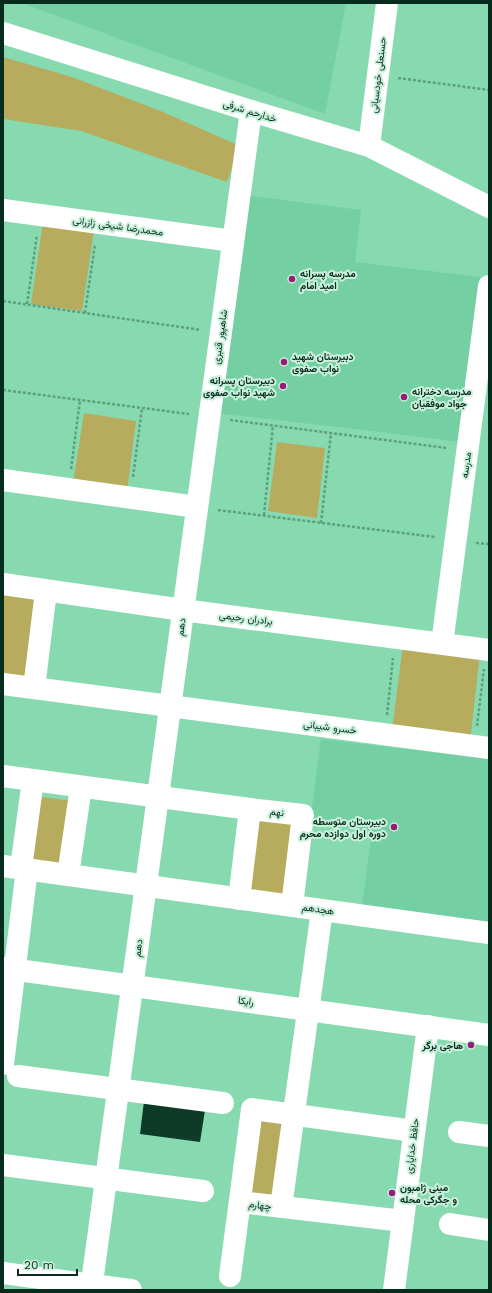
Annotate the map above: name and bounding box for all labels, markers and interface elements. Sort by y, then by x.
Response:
street label: حسنعلی خودسیانی [368,36,389,114]
street label: خدارحم شرفی [222,98,278,125]
street label: محمدرضا شیخی زازرانی [72,214,164,239]
place label: مدرسه پسرانه امید امام [300,268,356,292]
marker: مدرسه پسرانه امید امام [287,274,297,284]
street label: شاهپور قنبری [211,309,231,365]
place label: دبیرستان شهید نواب صفوی [292,351,354,375]
marker: دبیرستان شهید نواب صفوی [279,357,289,367]
place label: دبیرستان پسرانه شهید نواب صفوی [203,375,275,399]
marker: دبیرستان پسرانه شهید نواب صفوی [278,381,288,391]
place label: مدرسه دخترانه جواد موفقیان [412,386,472,410]
marker: مدرسه دخترانه جواد موفقیان [399,392,409,402]
street label: مدرسه [459,451,474,479]
street label: برادران رحیمی [219,609,273,628]
street label: دهم [174,617,189,637]
street label: خسرو شیبانی [303,718,358,737]
street label: نهم [269,806,285,819]
place label: دبیرستان متوسطه دوره اول دوازده محرم [300,816,386,840]
marker: دبیرستان متوسطه دوره اول دوازده محرم [389,822,399,832]
street label: هجدهم [301,901,335,918]
street label: دهم [131,938,146,958]
street label: رایکا [237,994,255,1009]
place label: هاجی برگر [421,1040,463,1052]
marker: هاجی برگر [466,1040,476,1050]
street label: حافظ خدایاری [403,1117,422,1174]
place label: مینی ژامبون و جگرکی محله [400,1182,458,1206]
marker: مینی ژامبون و جگرکی محله [387,1188,397,1198]
street label: چهارم [248,1198,272,1214]
scale bar [18,1251,77,1277]
text: 20 m [24,1258,54,1272]

